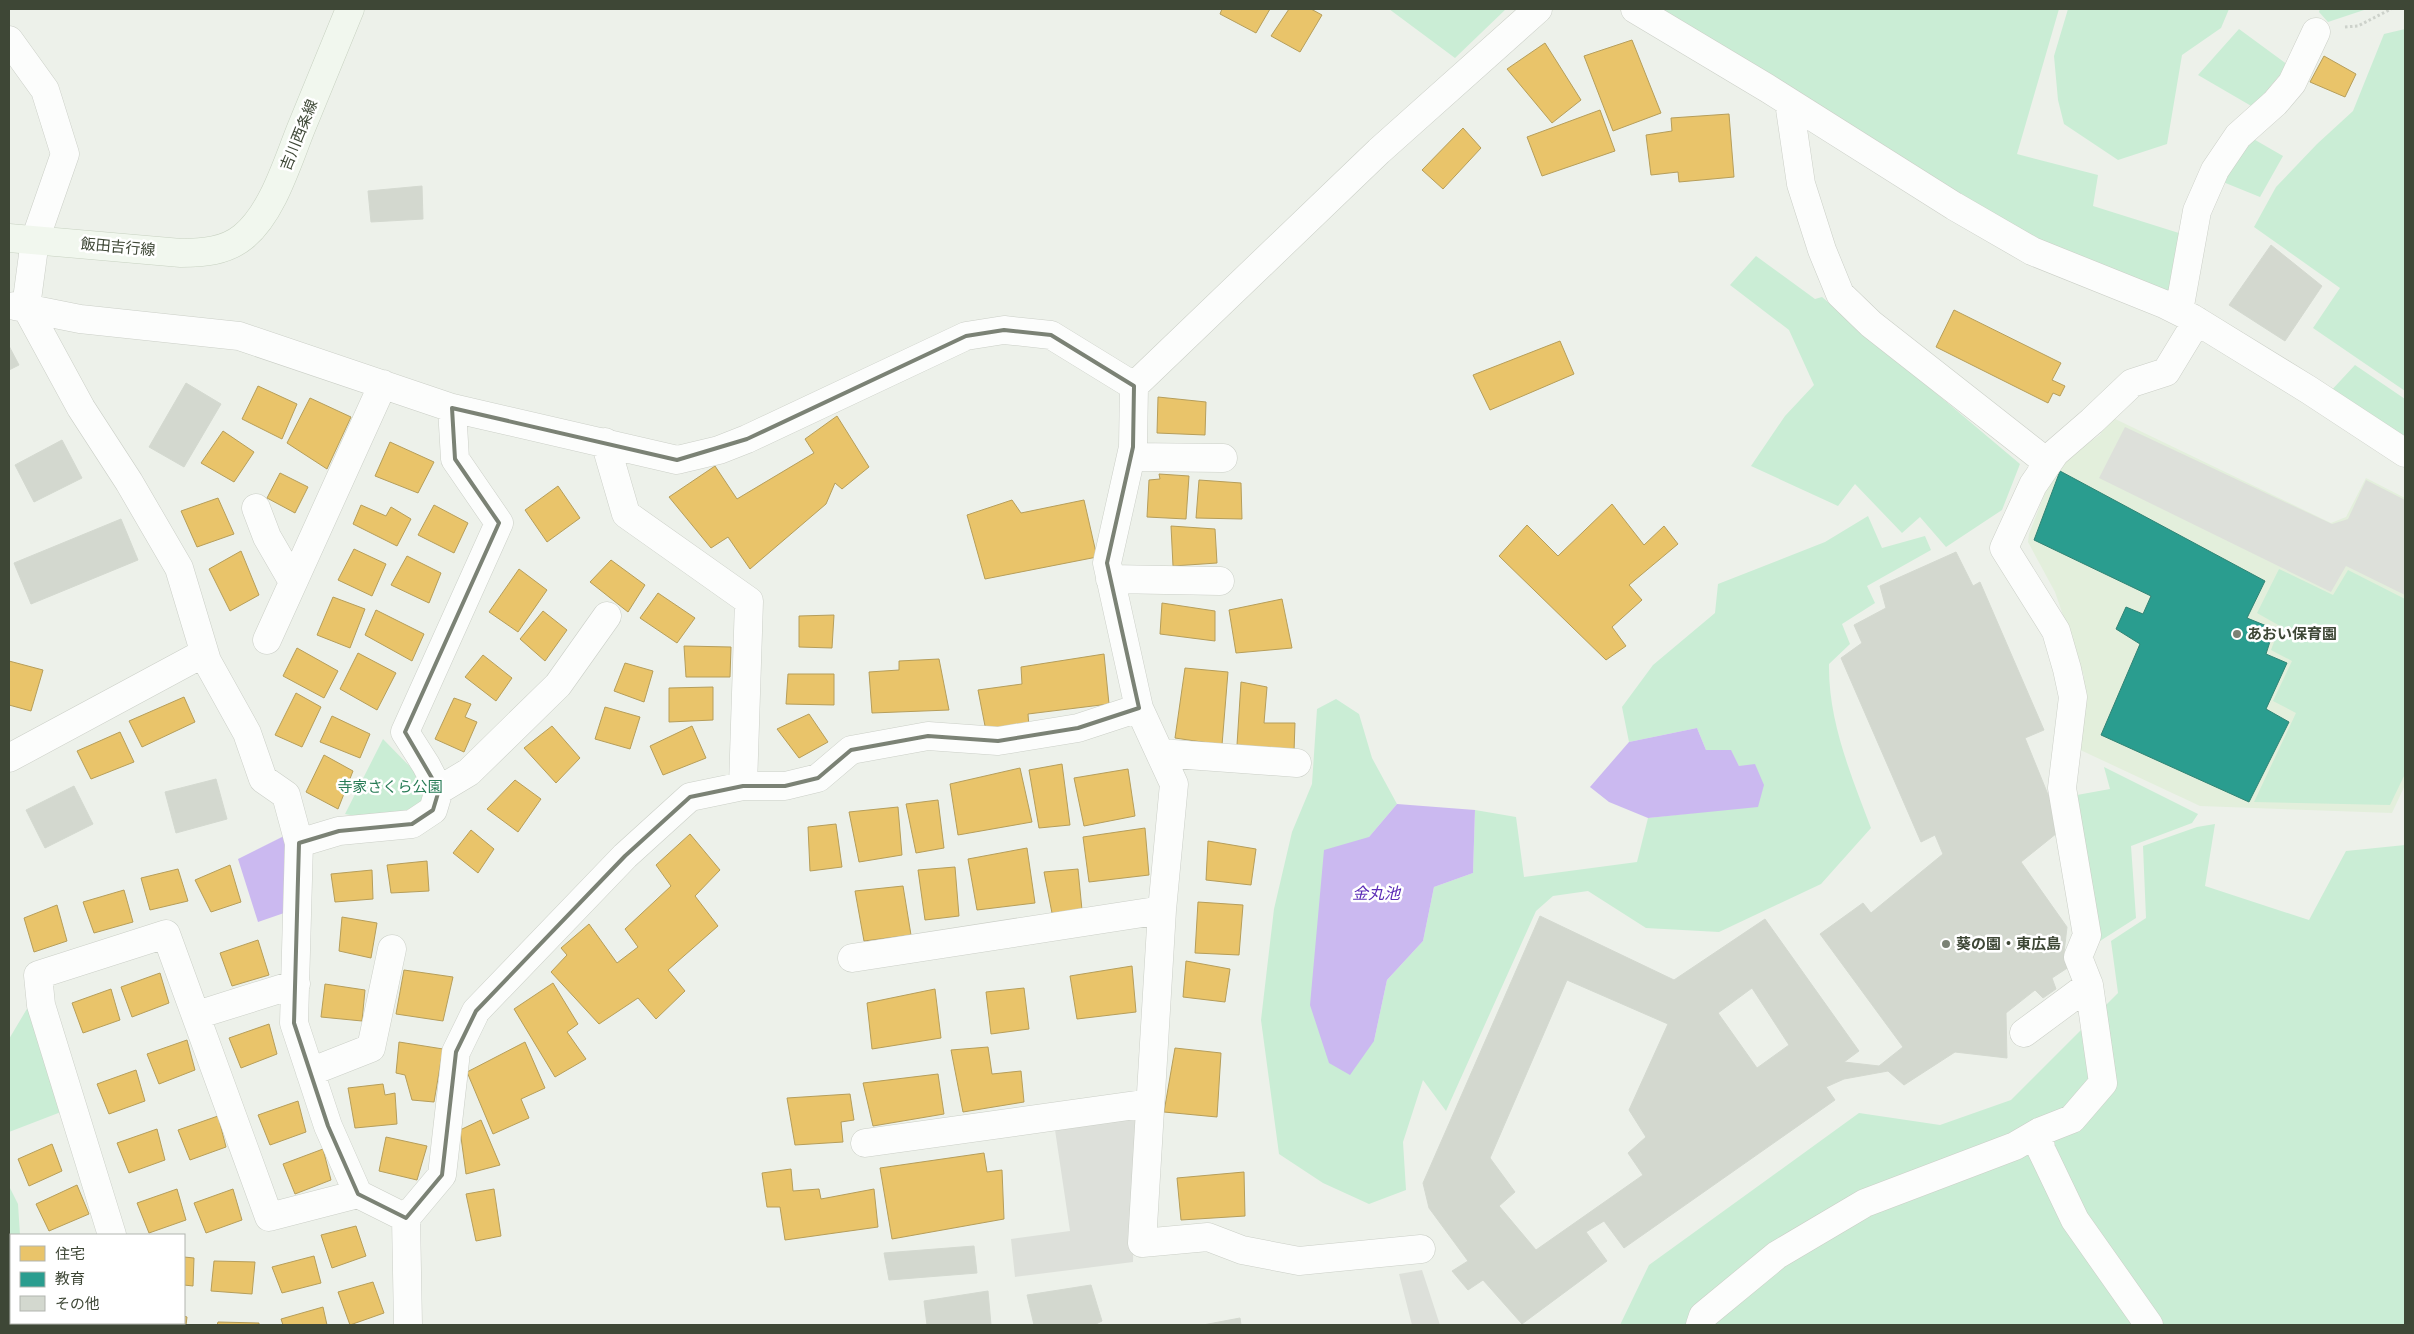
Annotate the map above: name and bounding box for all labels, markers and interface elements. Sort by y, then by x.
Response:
street label: 吉川西条線 [277,97,321,173]
street label: 飯田吉行線 [80,235,156,259]
place label: あおい保育園 [2247,625,2337,643]
marker: あおい保育園 [2231,628,2243,640]
park label: 寺家さくら公園 [337,778,443,796]
water label: 金丸池 [1352,884,1402,903]
place label: 葵の園・東広島 [1956,935,2061,953]
marker: 葵の園・東広島 [1940,938,1952,950]
legend [10,1234,185,1324]
text: 住宅 [55,1245,85,1263]
text: 教育 [55,1270,85,1288]
text: その他 [55,1295,100,1313]

